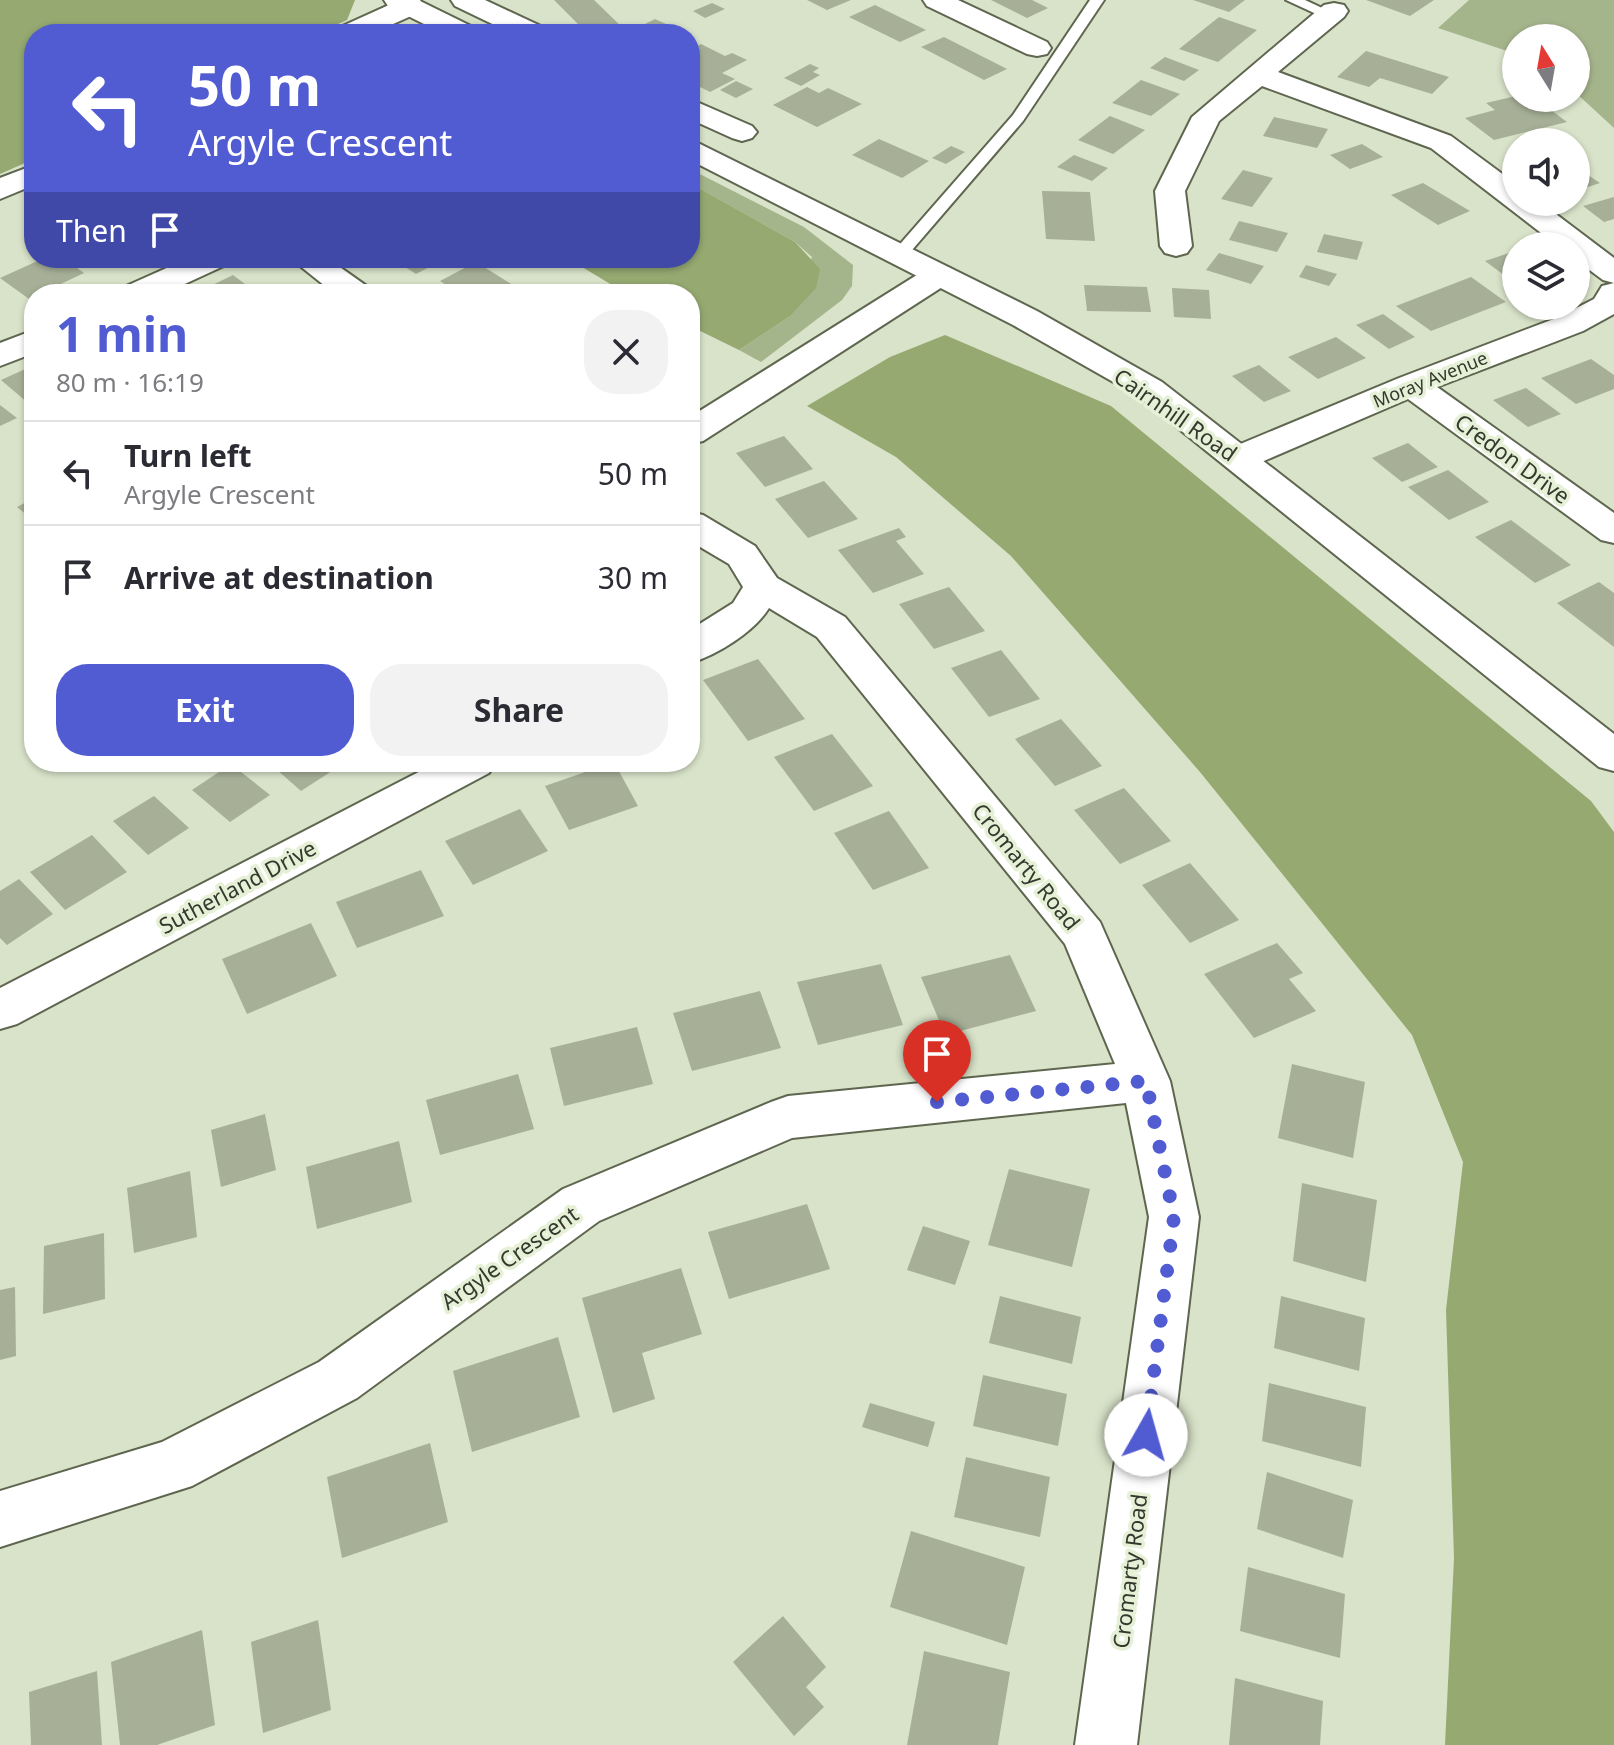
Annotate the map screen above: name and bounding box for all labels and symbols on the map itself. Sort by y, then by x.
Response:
north arrow [1502,24,1590,112]
street label: Moray Avenue [1369,345,1491,413]
street label: Cairnhill Road [1108,360,1244,468]
street label: Credon Drive [1449,406,1577,510]
street label: Cromarty Road [966,796,1088,936]
street label: Sutherland Drive [153,832,321,940]
pin [903,1020,971,1102]
street label: Argyle Crescent [434,1198,584,1316]
position arrow [1104,1393,1188,1477]
street label: Cromarty Road [1105,1492,1153,1650]

